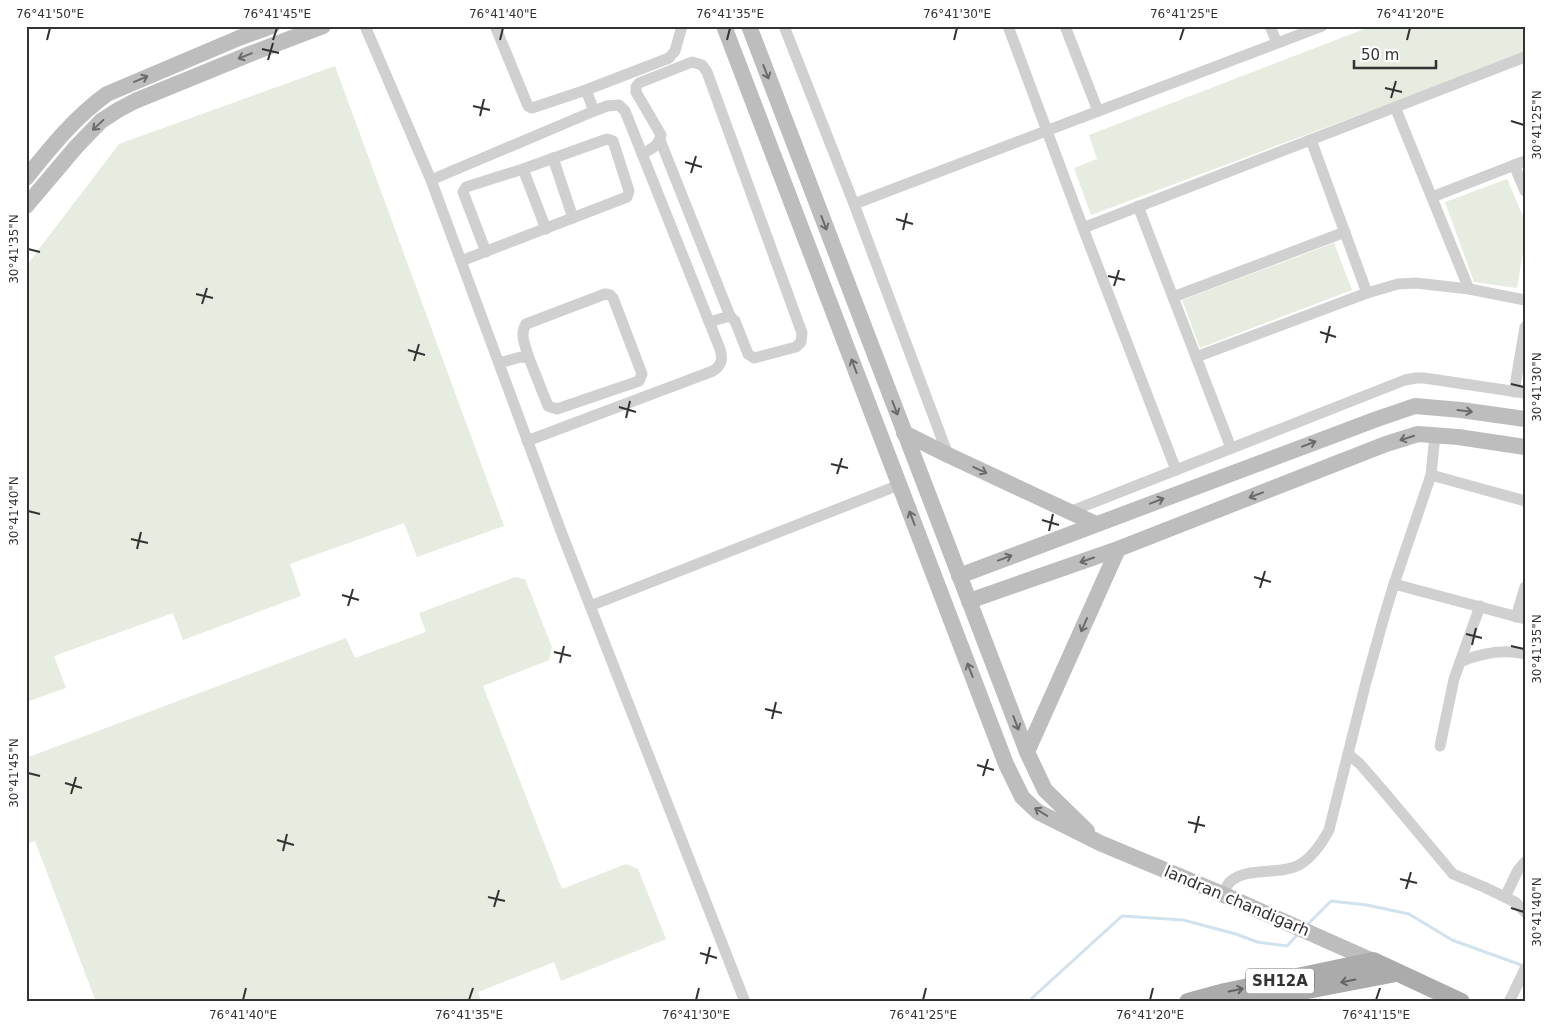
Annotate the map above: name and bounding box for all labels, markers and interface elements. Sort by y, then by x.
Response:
text: 76°41'50"E [16,7,84,21]
text: 76°41'45"E [243,7,311,21]
text: 76°41'40"E [469,7,537,21]
text: 76°41'35"E [696,7,764,21]
text: 76°41'30"E [923,7,991,21]
text: 76°41'25"E [1150,7,1218,21]
text: 76°41'20"E [1376,7,1444,21]
scale bar [1354,38,1436,70]
text: 50 m [1361,46,1399,64]
one-way arrow [238,52,253,61]
one-way arrow [762,64,771,79]
one-way arrow [133,74,148,83]
text: 30°41'25"N [1530,90,1544,160]
one-way arrow [92,119,105,131]
text: 30°41'35"N [7,214,21,284]
one-way arrow [820,215,829,231]
text: 30°41'30"N [1530,352,1544,422]
one-way arrow [849,359,858,375]
one-way arrow [891,400,900,415]
one-way arrow [1457,406,1473,416]
one-way arrow [1400,433,1416,443]
one-way arrow [1301,439,1316,448]
one-way arrow [972,466,987,475]
text: 30°41'40"N [7,476,21,546]
one-way arrow [1248,491,1264,500]
one-way arrow [1149,496,1164,505]
one-way arrow [907,511,916,526]
one-way arrow [997,553,1012,562]
one-way arrow [1080,556,1096,565]
text: 30°41'35"N [1530,614,1544,684]
one-way arrow [1078,617,1088,632]
one-way arrow [965,663,974,678]
one-way arrow [1012,715,1021,730]
text: 30°41'45"N [7,738,21,808]
one-way arrow [1035,807,1049,817]
street label: landran chandigarh [1161,862,1313,940]
text: 30°41'40"N [1530,877,1544,947]
road number: SH12A [1246,968,1314,994]
one-way arrow [1340,977,1356,987]
one-way arrow [1227,985,1243,994]
text: 76°41'40"E [209,1008,277,1022]
text: 76°41'35"E [435,1008,503,1022]
text: 76°41'30"E [662,1008,730,1022]
text: 76°41'25"E [889,1008,957,1022]
text: 76°41'20"E [1116,1008,1184,1022]
text: 76°41'15"E [1342,1008,1410,1022]

